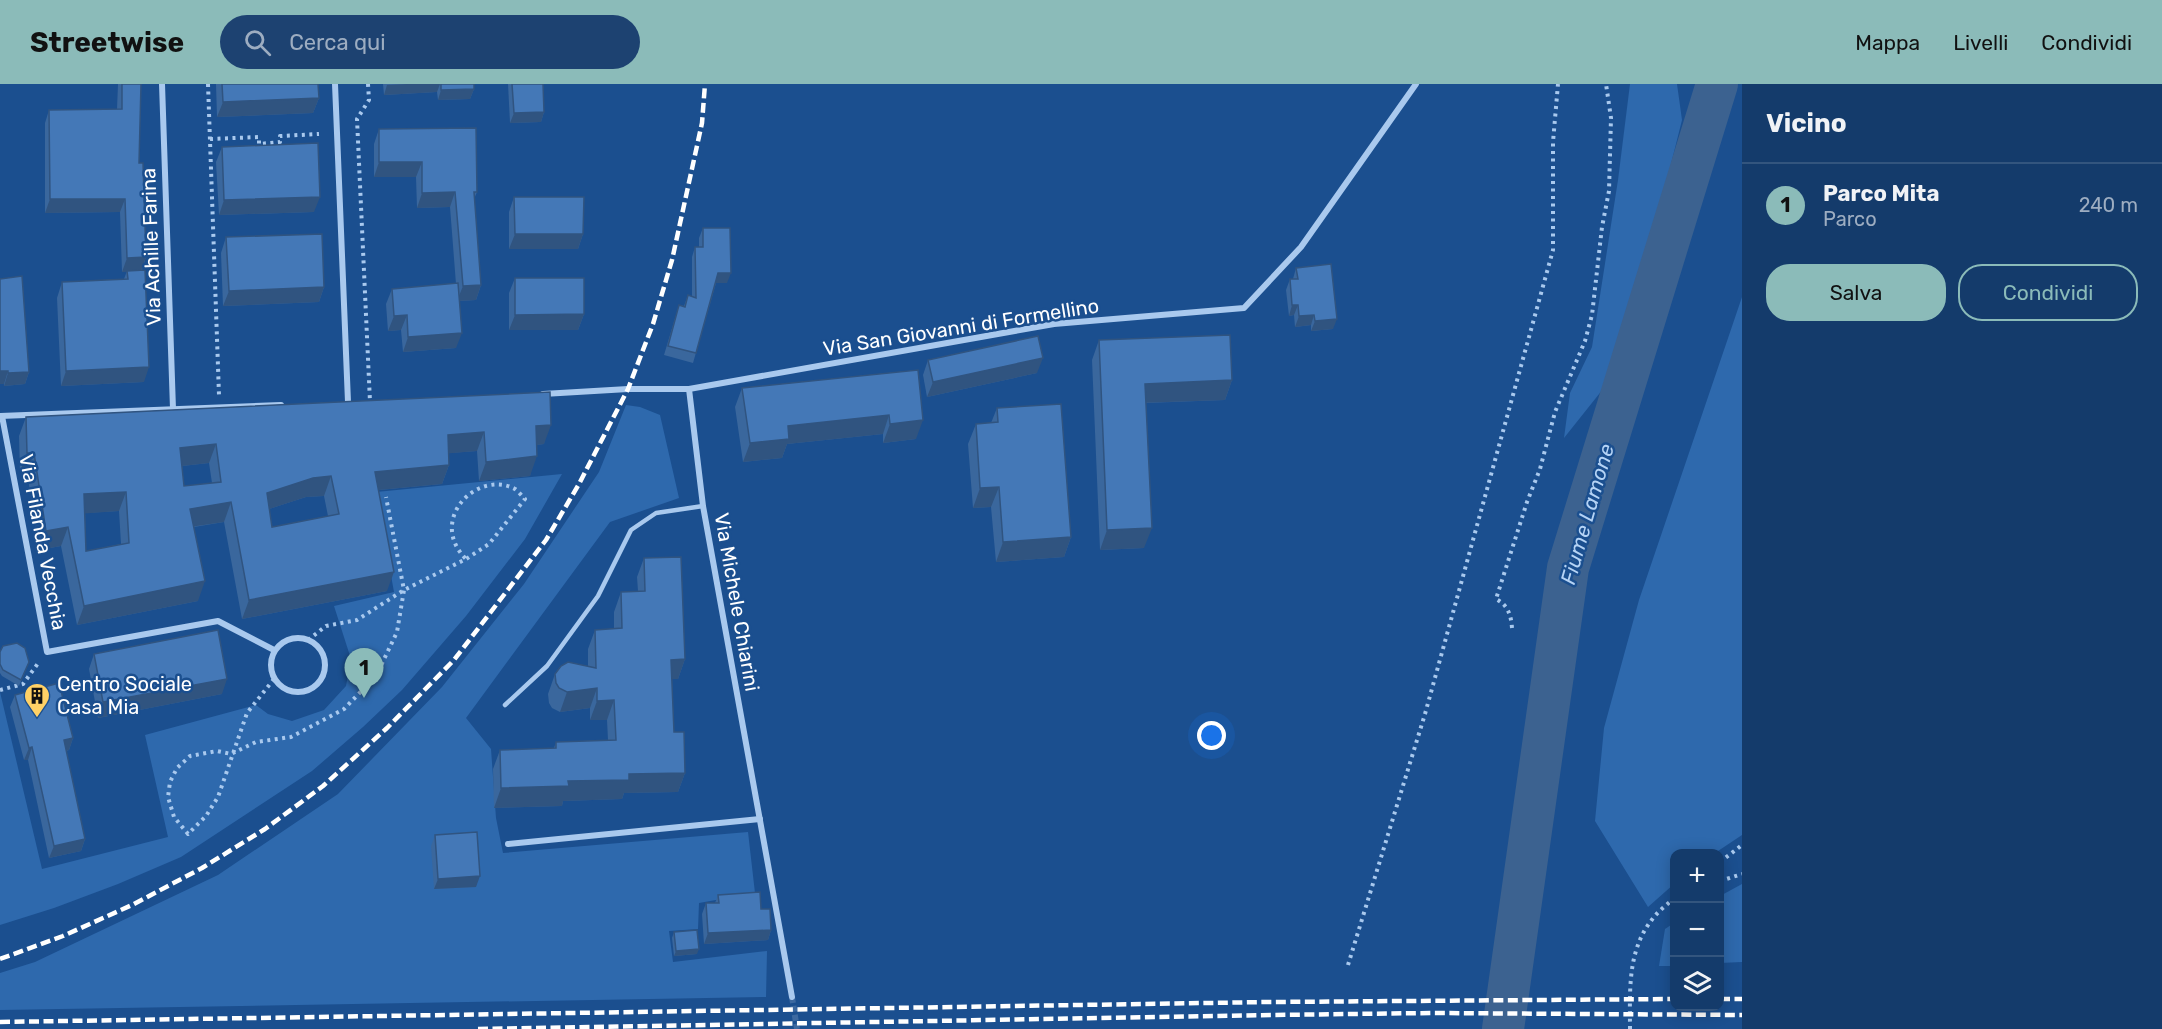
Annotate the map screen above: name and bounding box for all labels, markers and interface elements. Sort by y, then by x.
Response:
search box [220,15,640,69]
text: Streetwise [30,26,184,59]
icon: search [241,26,274,59]
text: Cerca qui [289,29,386,56]
text: Mappa [1855,30,1920,55]
text: Livelli [1953,30,2008,55]
text: Condividi [2041,30,2132,55]
text: Vicino [1766,108,1847,139]
street label: Via Achille Farina [136,168,166,326]
text: Parco Mita [1823,180,1939,207]
text: 1 [1781,193,1790,217]
text: 240 m [2079,193,2138,217]
text: Parco [1823,207,1877,231]
button: Salva [1766,264,1946,321]
button: Condividi [1958,264,2138,321]
street label: Via San Giovanni di Formellino [821,293,1101,361]
water label: Fiume Lamone [1555,441,1619,587]
street label: Via Filanda Vecchia [14,452,72,632]
street label: Via Michele Chiarini [709,511,765,693]
pin: 1 [344,648,384,698]
place label: Centro Sociale Casa Mia [57,672,192,719]
building icon: Centro Sociale Casa Mia [22,681,52,719]
your location [1197,721,1226,750]
map controls [1670,849,1724,1011]
button: + [1670,849,1724,903]
button: − [1670,903,1724,957]
button: layers [1670,957,1724,1011]

